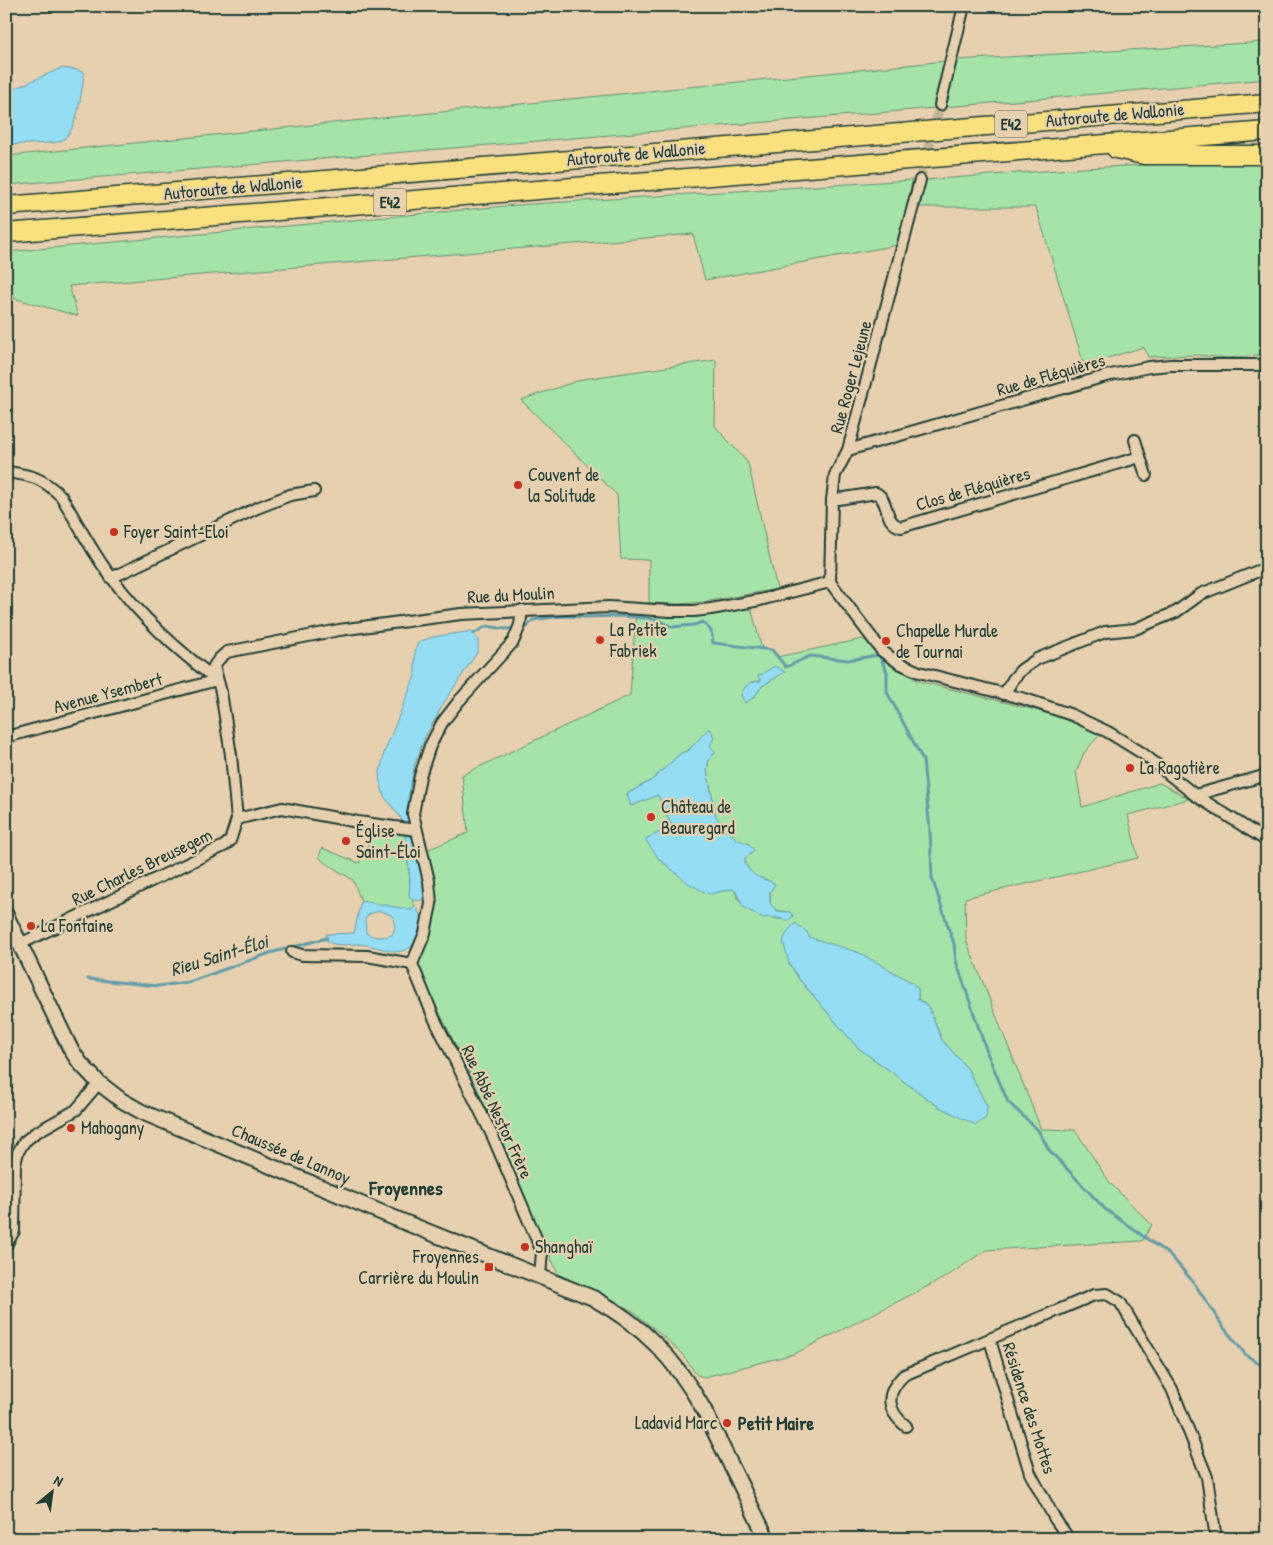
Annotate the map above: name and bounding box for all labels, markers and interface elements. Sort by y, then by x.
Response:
street label: Autoroute de Wallonie [1045,96,1185,133]
road number: E42 [995,110,1027,138]
street label: Autoroute de Wallonie [566,135,706,172]
street label: Autoroute de Wallonie [163,169,303,206]
road number: E42 [374,188,406,216]
street label: Rue Roger Lejeune [823,318,878,436]
street label: Rue de Fléquières [994,347,1108,402]
street label: Clos de Fléquières [913,460,1033,517]
place label: Couvent de la Solitude [528,462,599,508]
marker: Couvent de la Solitude [512,479,524,491]
place label: Foyer Saint-Eloi [123,519,229,544]
marker: Foyer Saint-Eloi [108,526,120,538]
street label: Rue du Moulin [467,580,555,609]
place label: La Petite Fabriek [609,617,667,663]
place label: Chapelle Murale de Tournai [896,618,998,664]
marker: La Petite Fabriek [594,634,606,646]
marker: Chapelle Murale de Tournai [880,635,892,647]
street label: Avenue Ysembert [51,666,166,719]
place label: La Ragotière [1140,755,1220,780]
marker: La Ragotière [1124,762,1136,774]
place label: Château de Beauregard [661,794,735,840]
marker: Château de Beauregard [645,811,657,823]
place label: Église Saint-Éloi [356,818,421,864]
street label: Rue Charles Breusegem [68,822,216,911]
marker: Église Saint-Éloi [340,835,352,847]
place label: La Fontaine [41,913,114,938]
marker: La Fontaine [25,920,37,932]
water label: Rieu Saint-Éloi [167,927,273,982]
street label: Rue Abbé Nestor Frère [456,1041,539,1183]
place label: Mahogany [81,1115,145,1140]
street label: Chaussée de Lannoy [228,1117,355,1190]
marker: Mahogany [65,1122,77,1134]
district label: Froyennes [368,1174,443,1202]
place label: Shanghaï [535,1234,594,1259]
marker: Shanghaï [519,1241,531,1253]
place label: Froyennes Carrière du Moulin [358,1244,479,1290]
marker: Froyennes Carrière du Moulin [483,1261,495,1273]
street label: Résidence des Mottes [996,1339,1062,1477]
place label: Ladavid Marc [635,1410,717,1435]
district label: Petit Maire [738,1410,815,1436]
marker: Ladavid Marc [721,1417,733,1429]
north arrow [28,1468,78,1518]
text: N [51,1470,67,1491]

